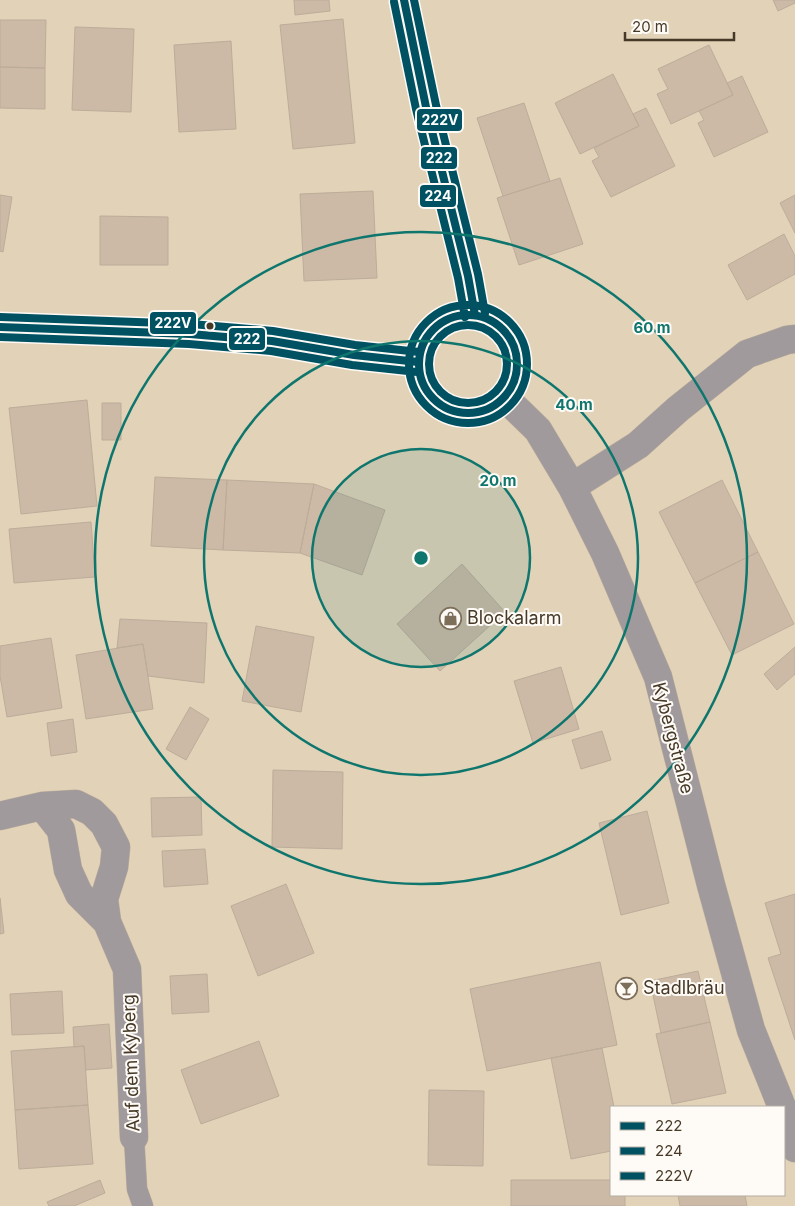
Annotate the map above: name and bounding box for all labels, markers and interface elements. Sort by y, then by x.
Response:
scale bar [625,10,734,42]
text: 20 m [632,17,668,36]
line badge: 222V [416,108,463,132]
text: 222V [422,111,459,128]
line badge: 222 [420,146,458,170]
text: 222 [426,149,452,166]
line badge: 224 [419,184,457,208]
text: 224 [425,187,451,204]
line badge: 222V [149,311,197,335]
text: 222V [155,314,192,331]
text: 60 m [633,318,671,337]
unlabelled marker [205,321,215,331]
line badge: 222 [228,327,266,351]
text: 222 [234,330,260,347]
text: 40 m [555,395,593,414]
text: 20 m [480,471,516,490]
centre of rings [412,549,430,567]
shop icon: Blockalarm [439,606,463,630]
place label: Blockalarm [467,607,562,628]
street label: Kybergstraße [649,680,698,796]
bar icon: Stadlbräu [615,976,639,1000]
place label: Stadlbräu [643,977,725,998]
street label: Auf dem Kyberg [118,994,143,1132]
legend [610,1106,785,1196]
text: 222 [655,1116,682,1135]
text: 224 [655,1141,683,1160]
text: 222V [655,1166,693,1185]

